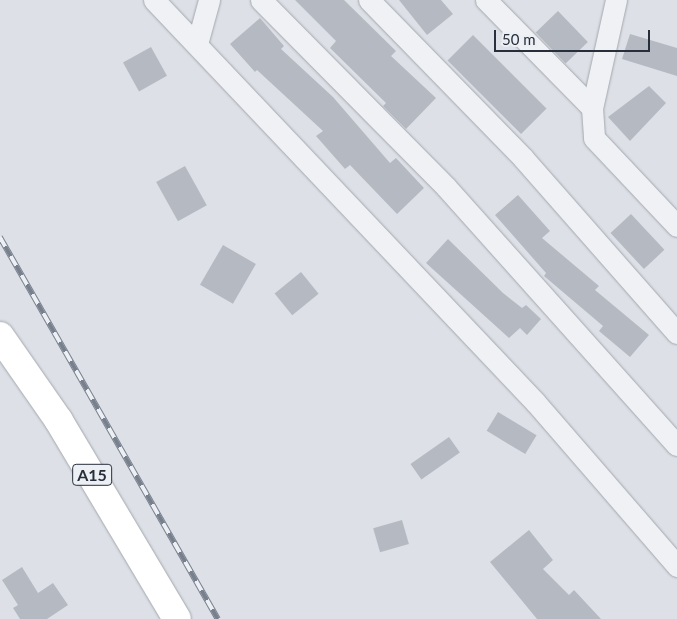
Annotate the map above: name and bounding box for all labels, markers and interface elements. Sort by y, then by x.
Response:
scale bar [497,20,653,52]
text: 50 m [502,30,536,48]
road number: A15 [72,462,112,488]

